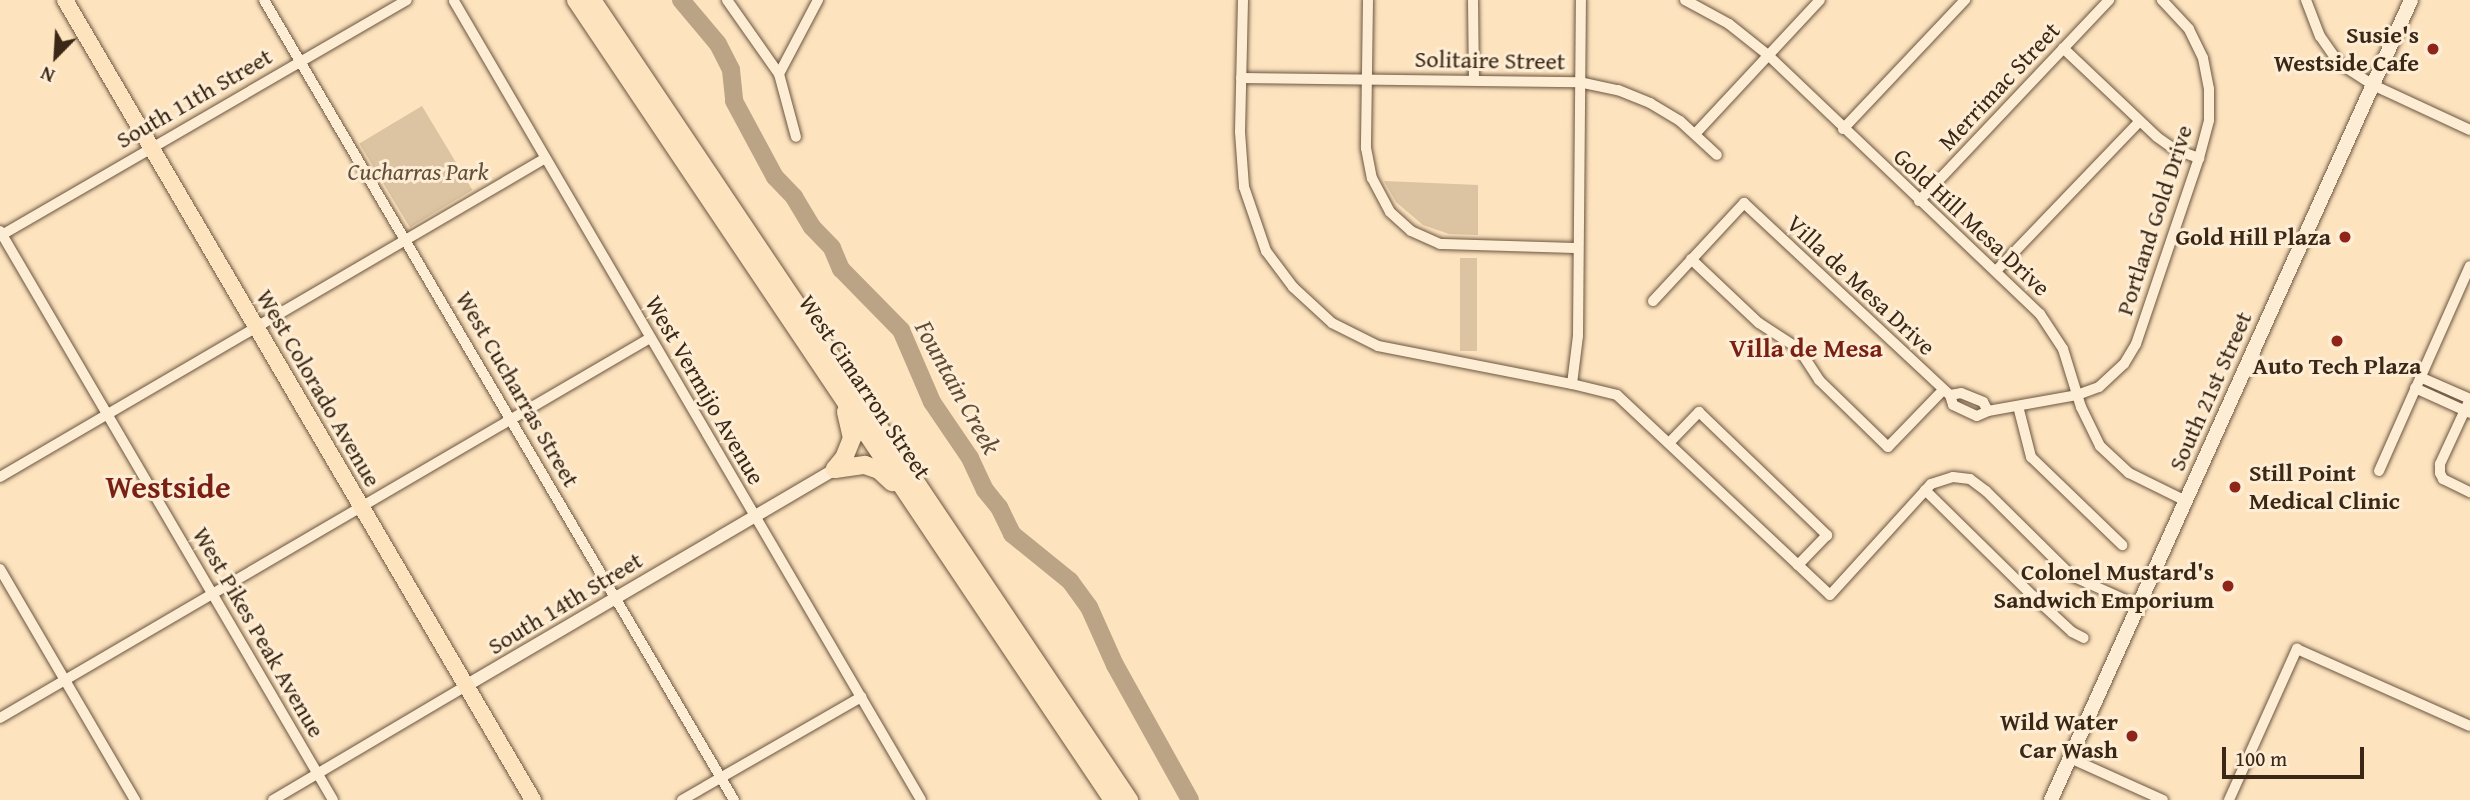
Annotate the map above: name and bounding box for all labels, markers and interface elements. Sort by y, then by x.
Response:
street label: Merrimac Street [1932,16,2066,156]
north arrow [21,21,91,91]
place label: Susie's Westside Cafe [2274,21,2419,77]
marker: Susie's Westside Cafe [2425,41,2441,57]
street label: South 11th Street [111,42,277,154]
street label: Solitaire Street [1414,44,1566,76]
text: N [36,60,59,91]
street label: Portland Gold Drive [2110,121,2198,319]
street label: Gold Hill Mesa Drive [1888,142,2056,302]
park label: Cucharras Park [348,158,488,186]
street label: Villa de Mesa Drive [1781,209,1941,361]
place label: Gold Hill Plaza [2175,223,2331,251]
marker: Gold Hill Plaza [2337,229,2353,245]
street label: West Colorado Avenue [251,284,387,492]
street label: West Cucharras Street [450,286,586,492]
street label: West Cimarron Street [793,289,937,485]
street label: West Vermijo Avenue [639,290,771,490]
street label: South 21st Street [2162,307,2258,475]
water label: Fountain Creek [908,315,1008,459]
district label: Villa de Mesa [1729,332,1883,364]
marker: Auto Tech Plaza [2329,333,2345,349]
place label: Auto Tech Plaza [2253,352,2421,380]
place label: Still Point Medical Clinic [2249,459,2400,515]
district label: Westside [105,468,231,506]
marker: Still Point Medical Clinic [2227,479,2243,495]
street label: West Pikes Peak Avenue [187,522,331,742]
street label: South 14th Street [482,546,648,660]
place label: Colonel Mustard's Sandwich Emporium [1994,558,2214,614]
marker: Colonel Mustard's Sandwich Emporium [2220,578,2236,594]
place label: Wild Water Car Wash [2000,708,2118,764]
marker: Wild Water Car Wash [2124,728,2140,744]
scale bar [2225,734,2367,778]
text: 100 m [2235,743,2287,774]

